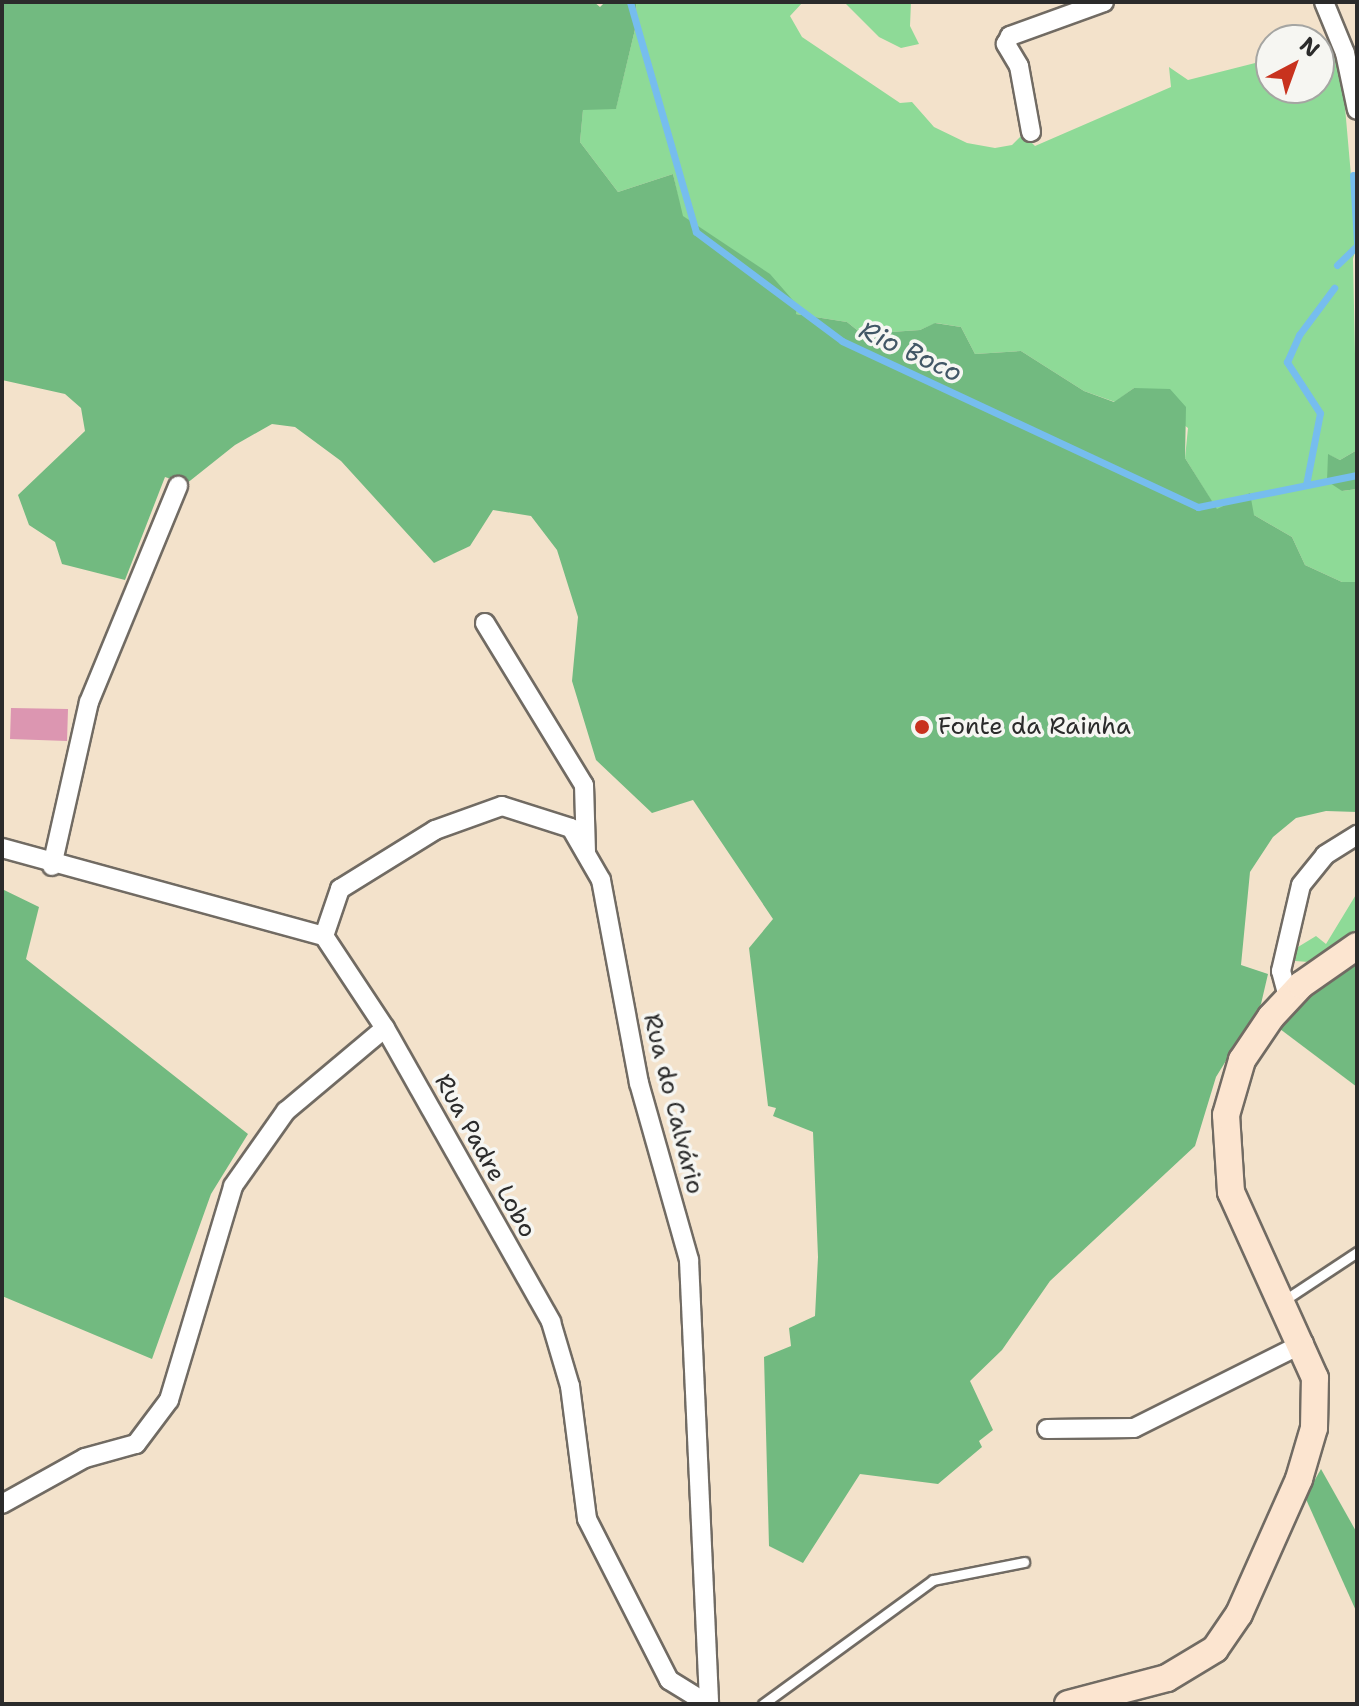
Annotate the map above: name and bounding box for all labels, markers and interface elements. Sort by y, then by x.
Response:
north arrow [1255,24,1335,104]
text: N [1294,30,1326,64]
water label: Rio Boco [855,314,967,388]
place label: Fonte da Rainha [938,713,1131,741]
marker: Fonte da Rainha [913,718,931,736]
street label: Rua do Calvário [637,1011,709,1197]
street label: Rua Padre Lobo [428,1069,542,1243]

